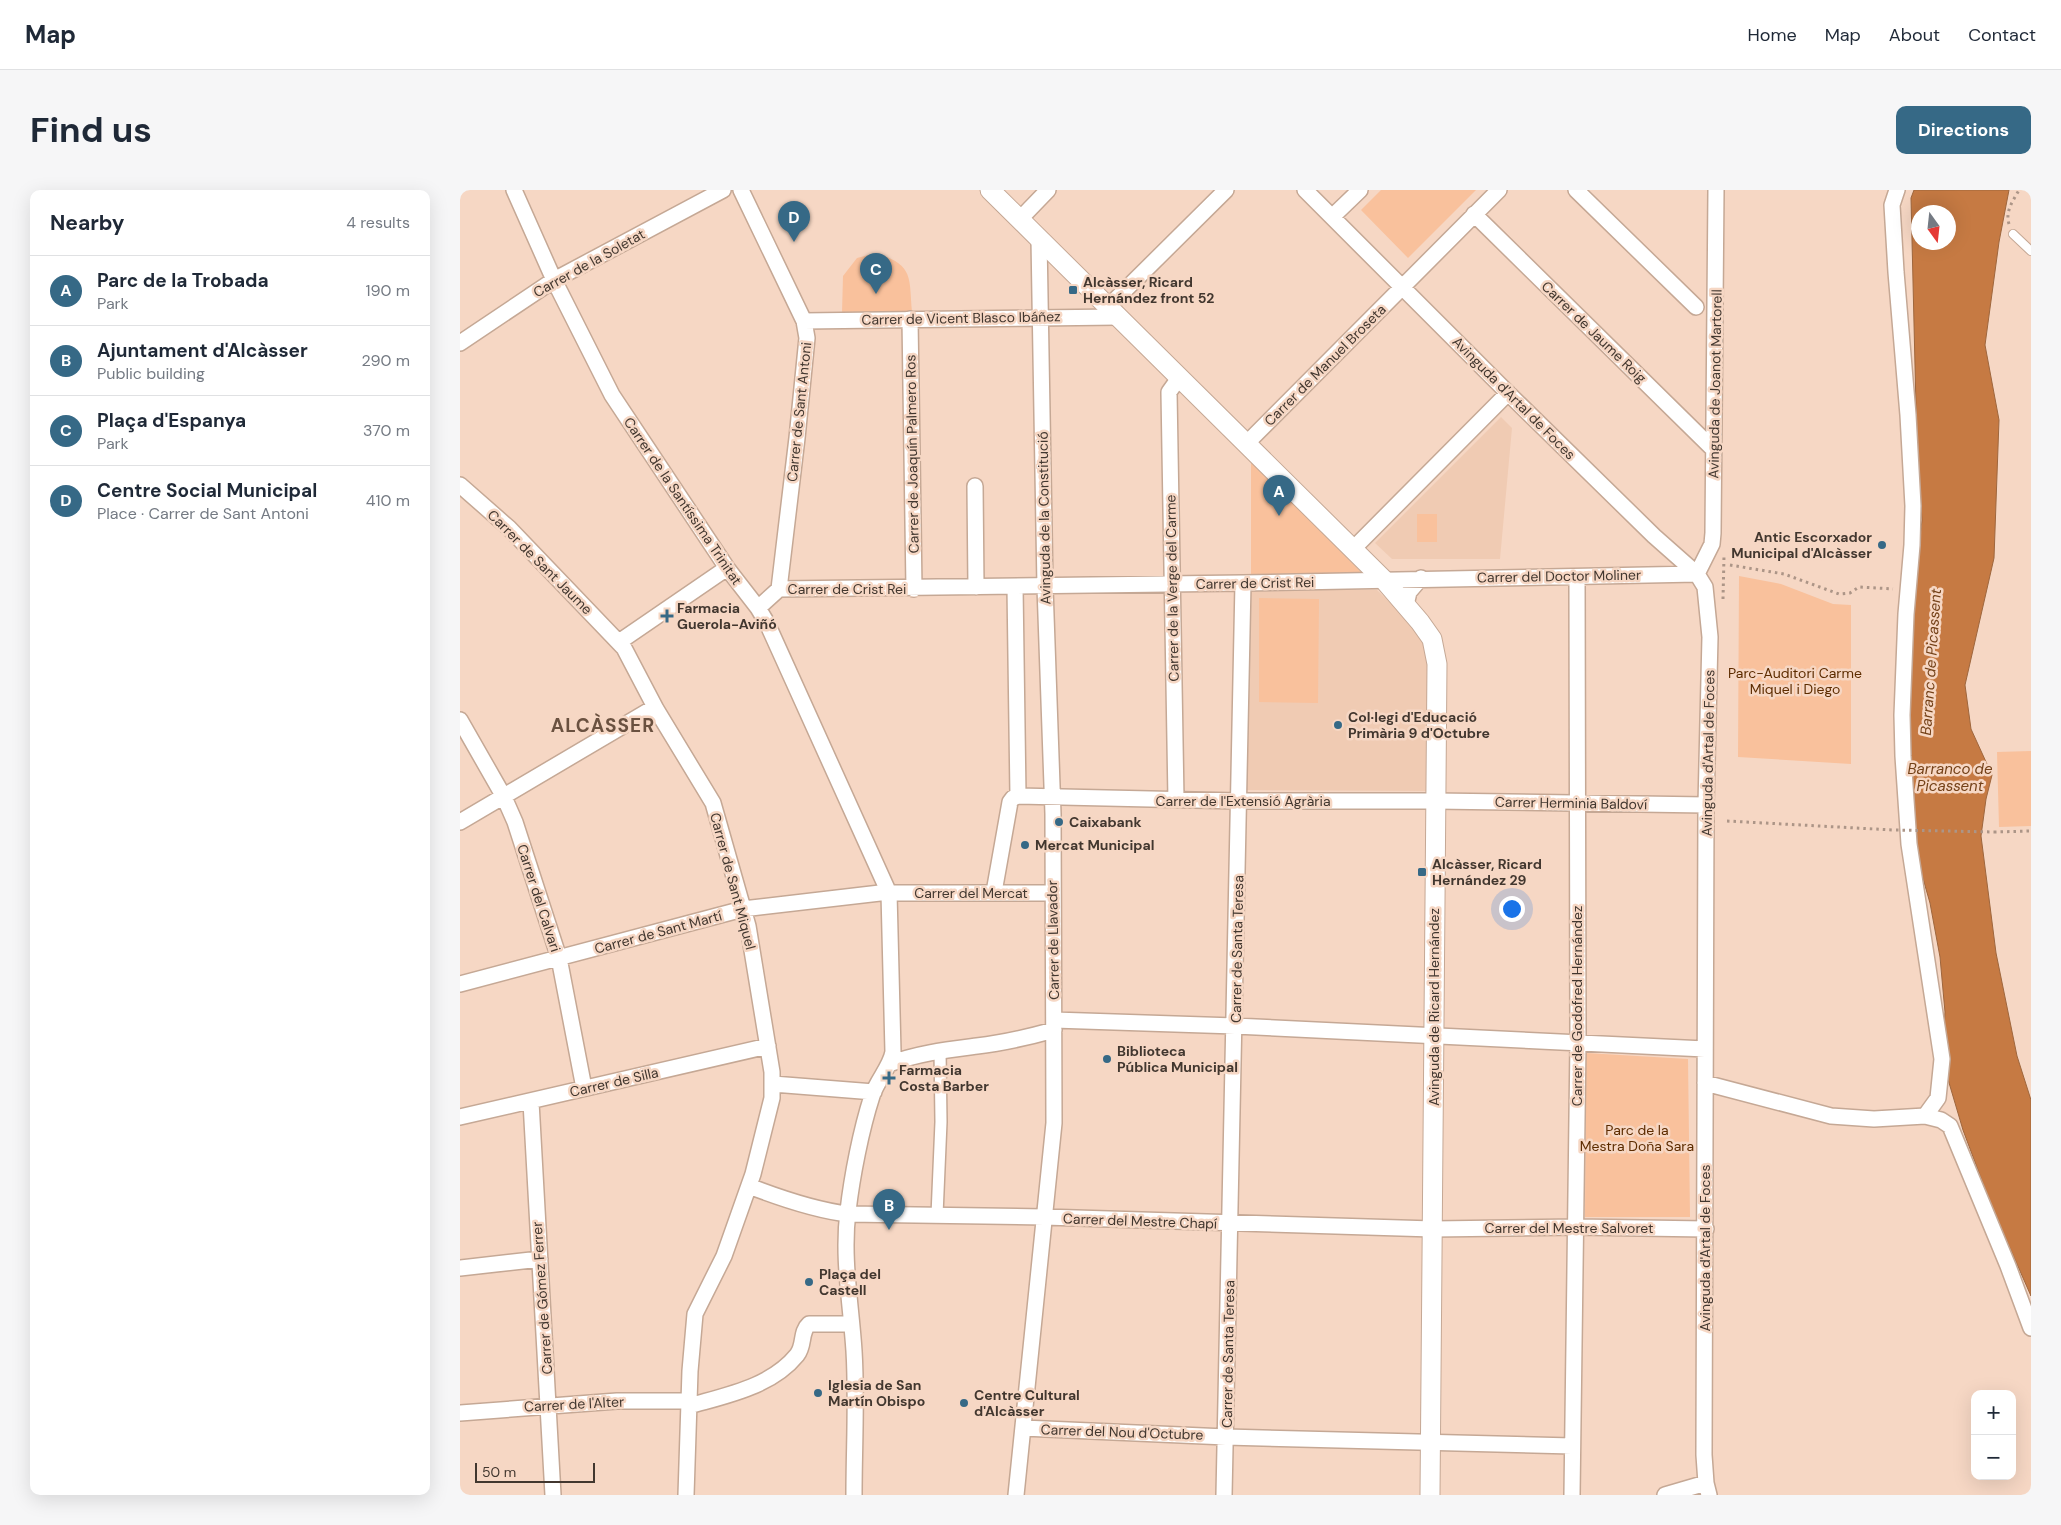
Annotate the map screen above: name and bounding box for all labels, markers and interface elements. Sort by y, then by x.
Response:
text: Map [25,19,76,50]
text: Home [1747,23,1797,47]
text: Map [1825,23,1861,47]
text: About [1889,23,1940,47]
text: Contact [1968,23,2036,47]
button: Directions [1896,106,2031,154]
text: Find us [30,107,152,153]
pin: D [778,201,810,242]
north arrow [1911,205,1956,250]
text: Nearby [50,209,124,237]
text: 4 results [346,212,410,233]
street label: Carrer de la Soletat [530,225,648,301]
pin: C [860,253,892,294]
text: Parc de la Trobada [97,268,269,293]
place label: Alcàsser, Ricard Hernández front 52 [1083,273,1214,307]
street label: Carrer de Jaume Roig [1538,277,1650,387]
text: A [60,280,72,301]
text: 190 m [366,280,410,301]
marker: Alcàsser, Ricard Hernández front 52 [1067,284,1079,296]
street label: Avinguda de Joanot Martorell [1704,289,1726,479]
text: Park [97,293,129,314]
street label: Carrer de Manuel Broseta [1260,300,1390,430]
street label: Carrer de Vicent Blasco Ibáñez [861,307,1061,329]
street label: Avinguda d'Artal de Foces [1449,333,1579,463]
text: Ajuntament d'Alcàsser [97,338,308,363]
street label: Carrer de Sant Antoni [783,341,815,483]
text: B [61,350,71,371]
text: 290 m [361,350,410,371]
street label: Carrer de Joaquín Palmero Ros [901,354,923,554]
text: Public building [97,363,205,384]
text: Plaça d'Espanya [97,408,246,433]
street label: Carrer de la Santíssima Trinitat [620,414,746,588]
text: C [60,420,72,441]
text: 370 m [363,420,410,441]
street label: Avinguda de la Constitució [1033,431,1055,605]
text: Park [97,433,129,454]
pin: A [1263,475,1295,516]
text: Centre Social Municipal [97,478,317,503]
text: D [60,490,72,511]
text: 410 m [366,490,410,511]
street label: Carrer de la Verge del Carme [1161,494,1183,682]
text: Place · Carrer de Sant Antoni [97,503,309,524]
street label: Carrer de Sant Jaume [484,506,596,618]
place label: Antic Escorxador Municipal d'Alcàsser [1731,528,1872,562]
marker: Antic Escorxador Municipal d'Alcàsser [1876,539,1888,551]
street label: Carrer del Doctor Moliner [1477,566,1641,586]
street label: Carrer de Crist Rei [1195,573,1315,593]
street label: Carrer de Crist Rei [788,580,906,598]
water label: Barranc de Picassent [1916,588,1946,736]
place label: Farmacia Guerola-Aviñó [677,599,777,633]
marker: Farmacia Guerola-Aviñó [661,610,673,622]
park label: Parc-Auditori Carme Miquel i Diego [1728,664,1862,698]
street label: Avinguda d'Artal de Foces [1698,669,1718,837]
place label: Col·legi d'Educació Primària 9 d'Octubre [1348,708,1490,742]
district label: ALCÀSSER [551,713,655,738]
marker: Col·legi d'Educació Primària 9 d'Octubre [1332,719,1344,731]
water label: Barranco de Picassent [1907,759,1993,796]
street label: Carrer de l'Extensió Agrària [1155,792,1331,810]
street label: Carrer Herminia Baldoví [1495,793,1648,813]
street label: Carrer de Sant Miquel [706,811,760,951]
place label: Caixabank [1069,813,1142,831]
marker: Caixabank [1053,816,1065,828]
place label: Mercat Municipal [1035,836,1154,854]
marker: Mercat Municipal [1019,839,1031,851]
street label: Carrer del Calvari [513,842,565,954]
place label: Alcàsser, Ricard Hernández 29 [1432,855,1542,889]
marker: Alcàsser, Ricard Hernández 29 [1416,866,1428,878]
street label: Carrer de Santa Teresa [1227,875,1247,1023]
street label: Carrer de Llavador [1043,880,1063,1000]
street label: Carrer del Mercat [914,884,1028,902]
your location [1499,896,1525,922]
street label: Carrer de Sant Martí [592,906,725,958]
street label: Carrer de Godofred Hernández [1568,906,1586,1106]
street label: Avinguda de Ricard Hernández [1425,908,1443,1106]
place label: Biblioteca Pública Municipal [1117,1042,1238,1076]
marker: Biblioteca Pública Municipal [1101,1053,1113,1065]
place label: Farmacia Costa Barber [899,1061,989,1095]
street label: Carrer de Silla [568,1063,660,1101]
marker: Farmacia Costa Barber [883,1072,895,1084]
park label: Parc de la Mestra Doña Sara [1580,1121,1694,1155]
street label: Avinguda d'Artal de Foces [1696,1165,1714,1331]
pin: B [873,1189,905,1230]
street label: Carrer del Mestre Chapí [1063,1209,1218,1233]
street label: Carrer del Mestre Salvoret [1484,1219,1654,1237]
street label: Carrer de Gómez Ferrer [528,1221,556,1375]
place label: Plaça del Castell [819,1265,881,1299]
marker: Plaça del Castell [803,1276,815,1288]
street label: Carrer de Santa Teresa [1218,1280,1238,1428]
place label: Iglesia de San Martín Obispo [828,1376,925,1410]
place label: Centre Cultural d'Alcàsser [974,1386,1080,1420]
marker: Iglesia de San Martín Obispo [812,1387,824,1399]
map controls [1971,1390,2016,1480]
button: + [1971,1390,2016,1435]
street label: Carrer de l'Alter [523,1392,625,1416]
marker: Centre Cultural d'Alcàsser [958,1397,970,1409]
street label: Carrer del Nou d'Octubre [1040,1420,1204,1444]
button: − [1971,1435,2016,1480]
scale bar [475,1460,595,1483]
text: 50 m [482,1463,516,1481]

